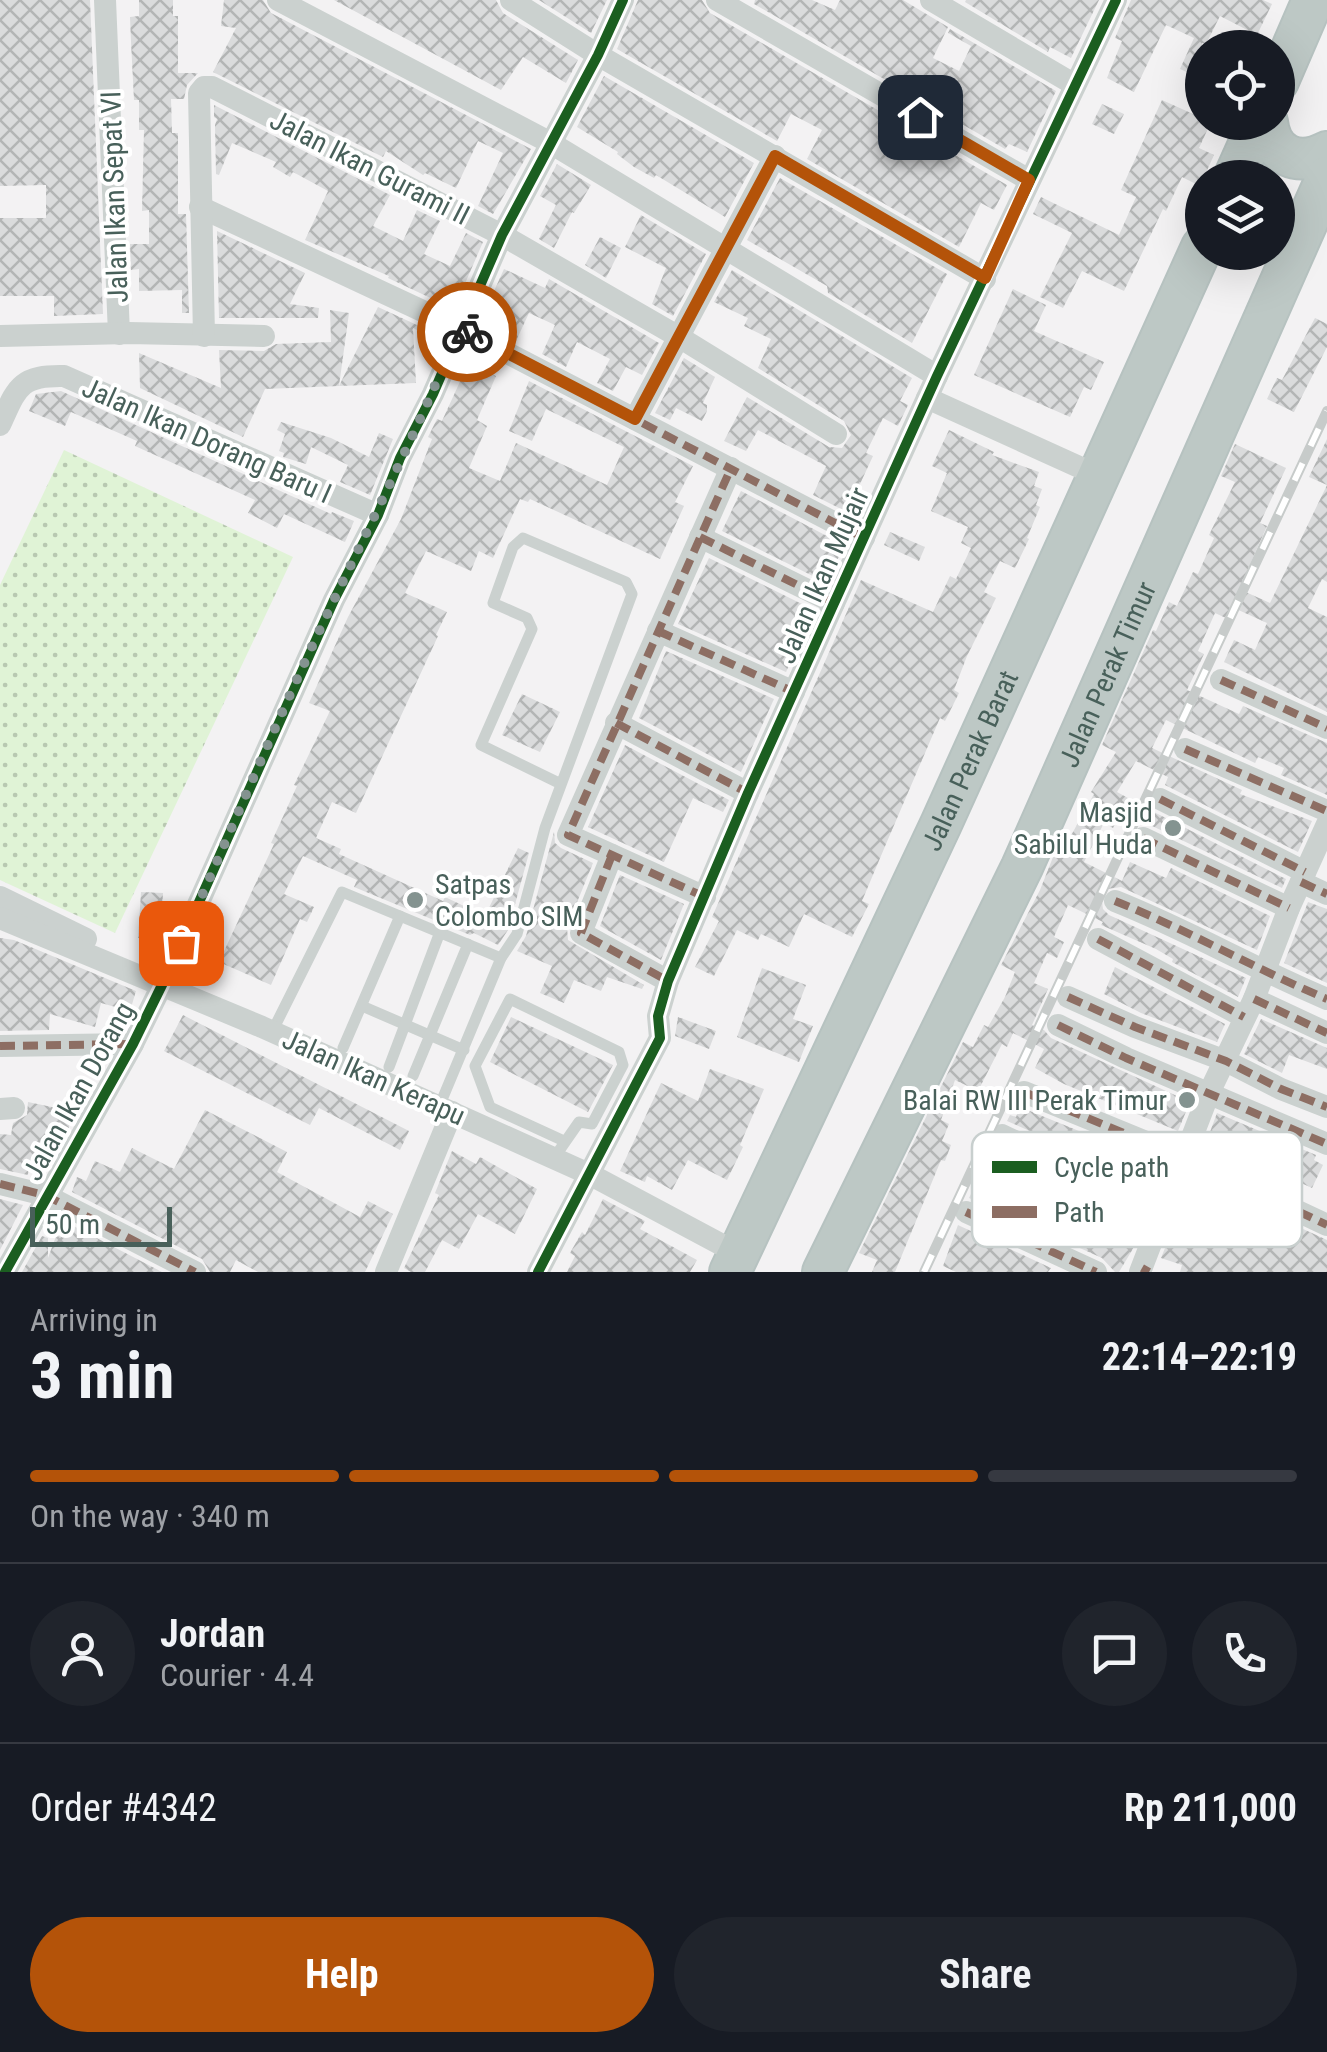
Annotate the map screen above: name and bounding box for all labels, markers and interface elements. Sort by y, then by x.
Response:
map controls [1185,30,1295,270]
button: locate [1185,30,1295,140]
pin [878,75,963,160]
street label: Jalan Ikan Sepat VI [94,90,135,304]
icon: home [893,90,948,145]
street label: Jalan Ikan Gurami II [265,103,475,232]
button: layers [1185,160,1295,270]
courier [417,282,517,382]
icon: bike [440,305,495,360]
street label: Jalan Ikan Dorang Baru I [77,371,336,510]
street label: Jalan Ikan Mujair [769,482,876,668]
street label: Jalan Perak Timur [1052,577,1163,772]
street label: Jalan Perak Barat [915,665,1025,856]
place label: Masjid Sabilul Huda [1014,796,1153,861]
marker: Masjid Sabilul Huda [1162,817,1184,839]
place label: Satpas Colombo SIM [435,868,583,933]
marker: Satpas Colombo SIM [404,889,426,911]
pin [139,901,224,986]
icon: bag [154,916,209,971]
street label: Jalan Ikan Dorang [16,996,141,1186]
street label: Jalan Ikan Kerapu [277,1022,470,1133]
place label: Balai RW III Perak Timur [903,1084,1167,1117]
marker: Balai RW III Perak Timur [1176,1089,1198,1111]
legend [972,1132,1302,1247]
text: Cycle path [1054,1151,1169,1184]
text: Path [1054,1196,1105,1229]
scale bar [30,1202,172,1246]
text: 50 m [45,1208,100,1241]
text: Arriving in [30,1301,158,1339]
text: 22:14–22:19 [1102,1335,1297,1379]
text: 3 min [30,1338,174,1414]
text: On the way · 340 m [30,1497,270,1535]
button: person [30,1601,135,1706]
button: chat [1062,1601,1167,1706]
button: phone [1192,1601,1297,1706]
text: Jordan [160,1612,265,1656]
text: Courier · 4.4 [160,1656,314,1694]
text: Order #4342 [30,1786,217,1830]
text: Rp 211,000 [1124,1786,1297,1830]
button: Help [30,1917,654,2032]
button: Share [674,1917,1297,2032]

